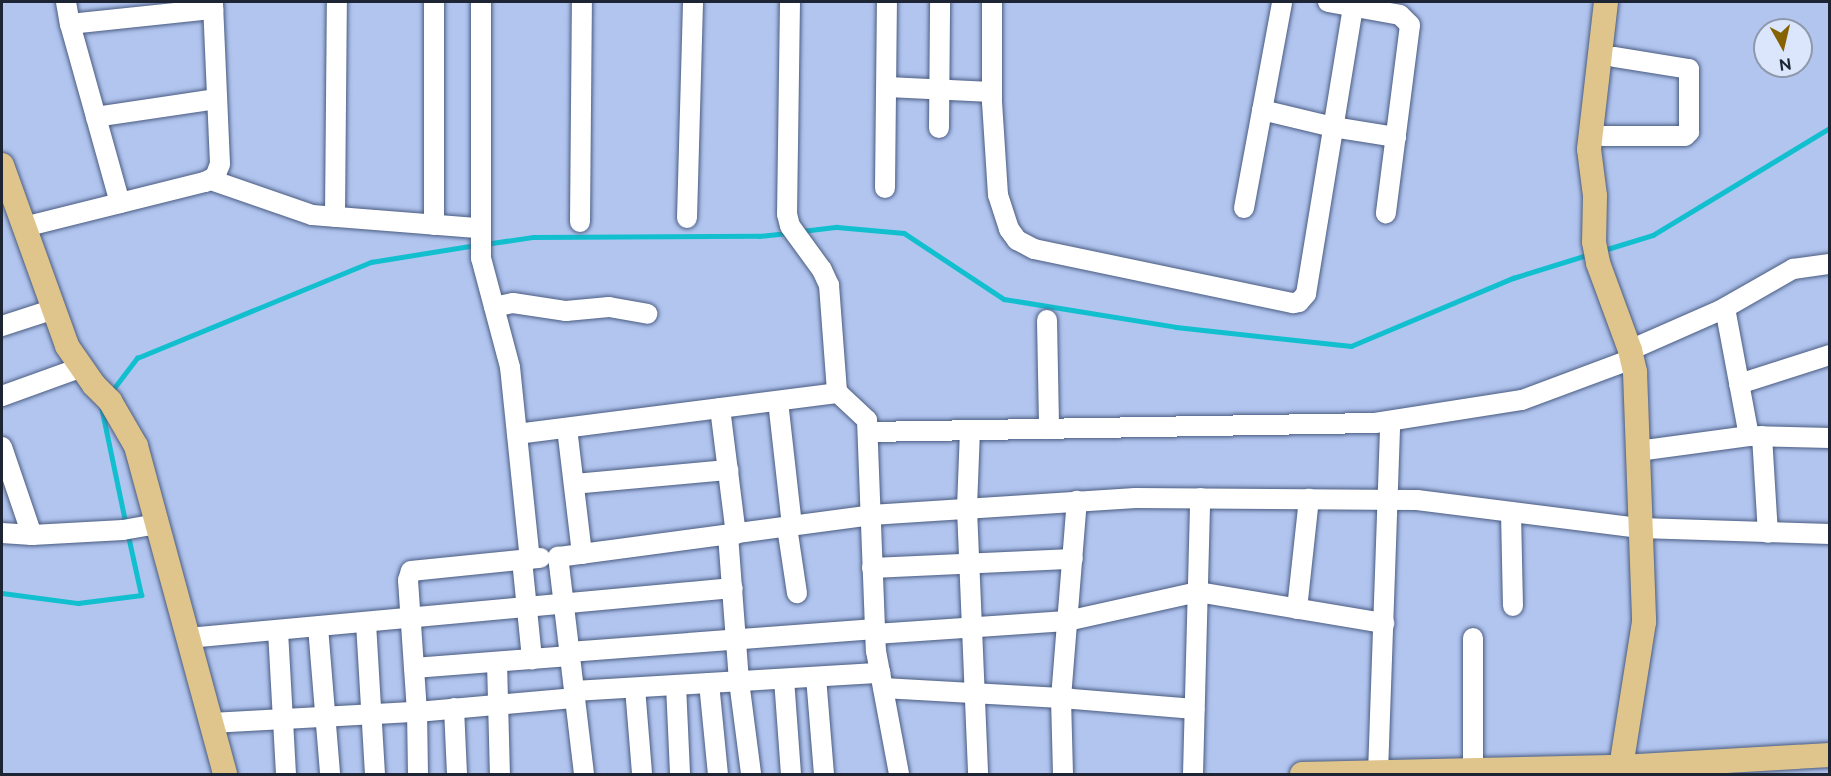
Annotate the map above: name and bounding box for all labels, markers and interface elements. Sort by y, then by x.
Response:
north arrow [1753,18,1813,78]
text: N [1778,54,1793,75]

